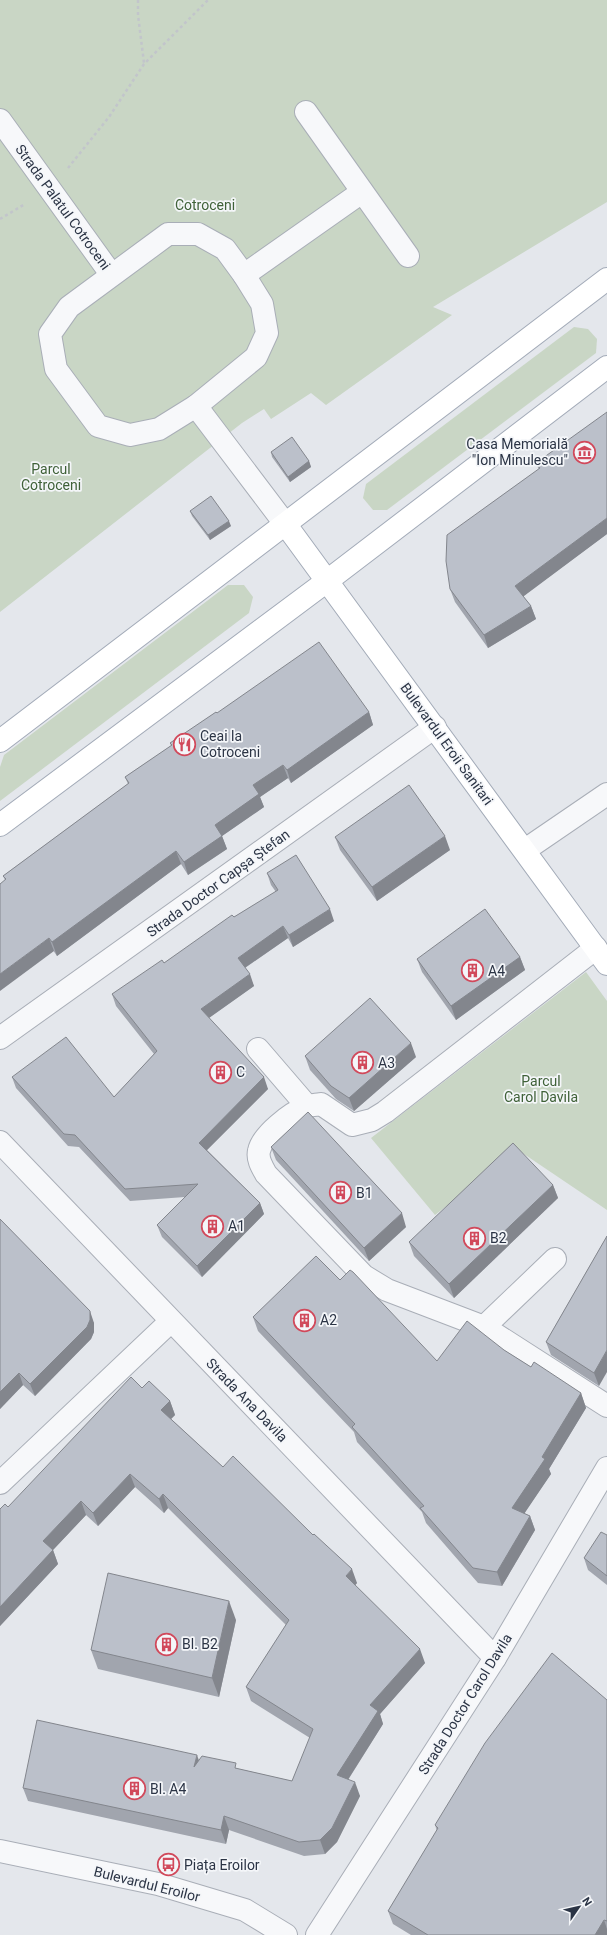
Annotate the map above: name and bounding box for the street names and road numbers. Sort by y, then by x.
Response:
street label: Strada Palatul Cotroceni [12,141,114,273]
street label: Bulevardul Eroii Sanitari [397,680,497,808]
street label: Strada Doctor Capșa Ștefan [144,826,293,941]
street label: Strada Ana Davila [203,1355,291,1445]
street label: Strada Doctor Carol Davila [415,1631,515,1777]
street label: Bulevardul Eroilor [92,1863,202,1905]

